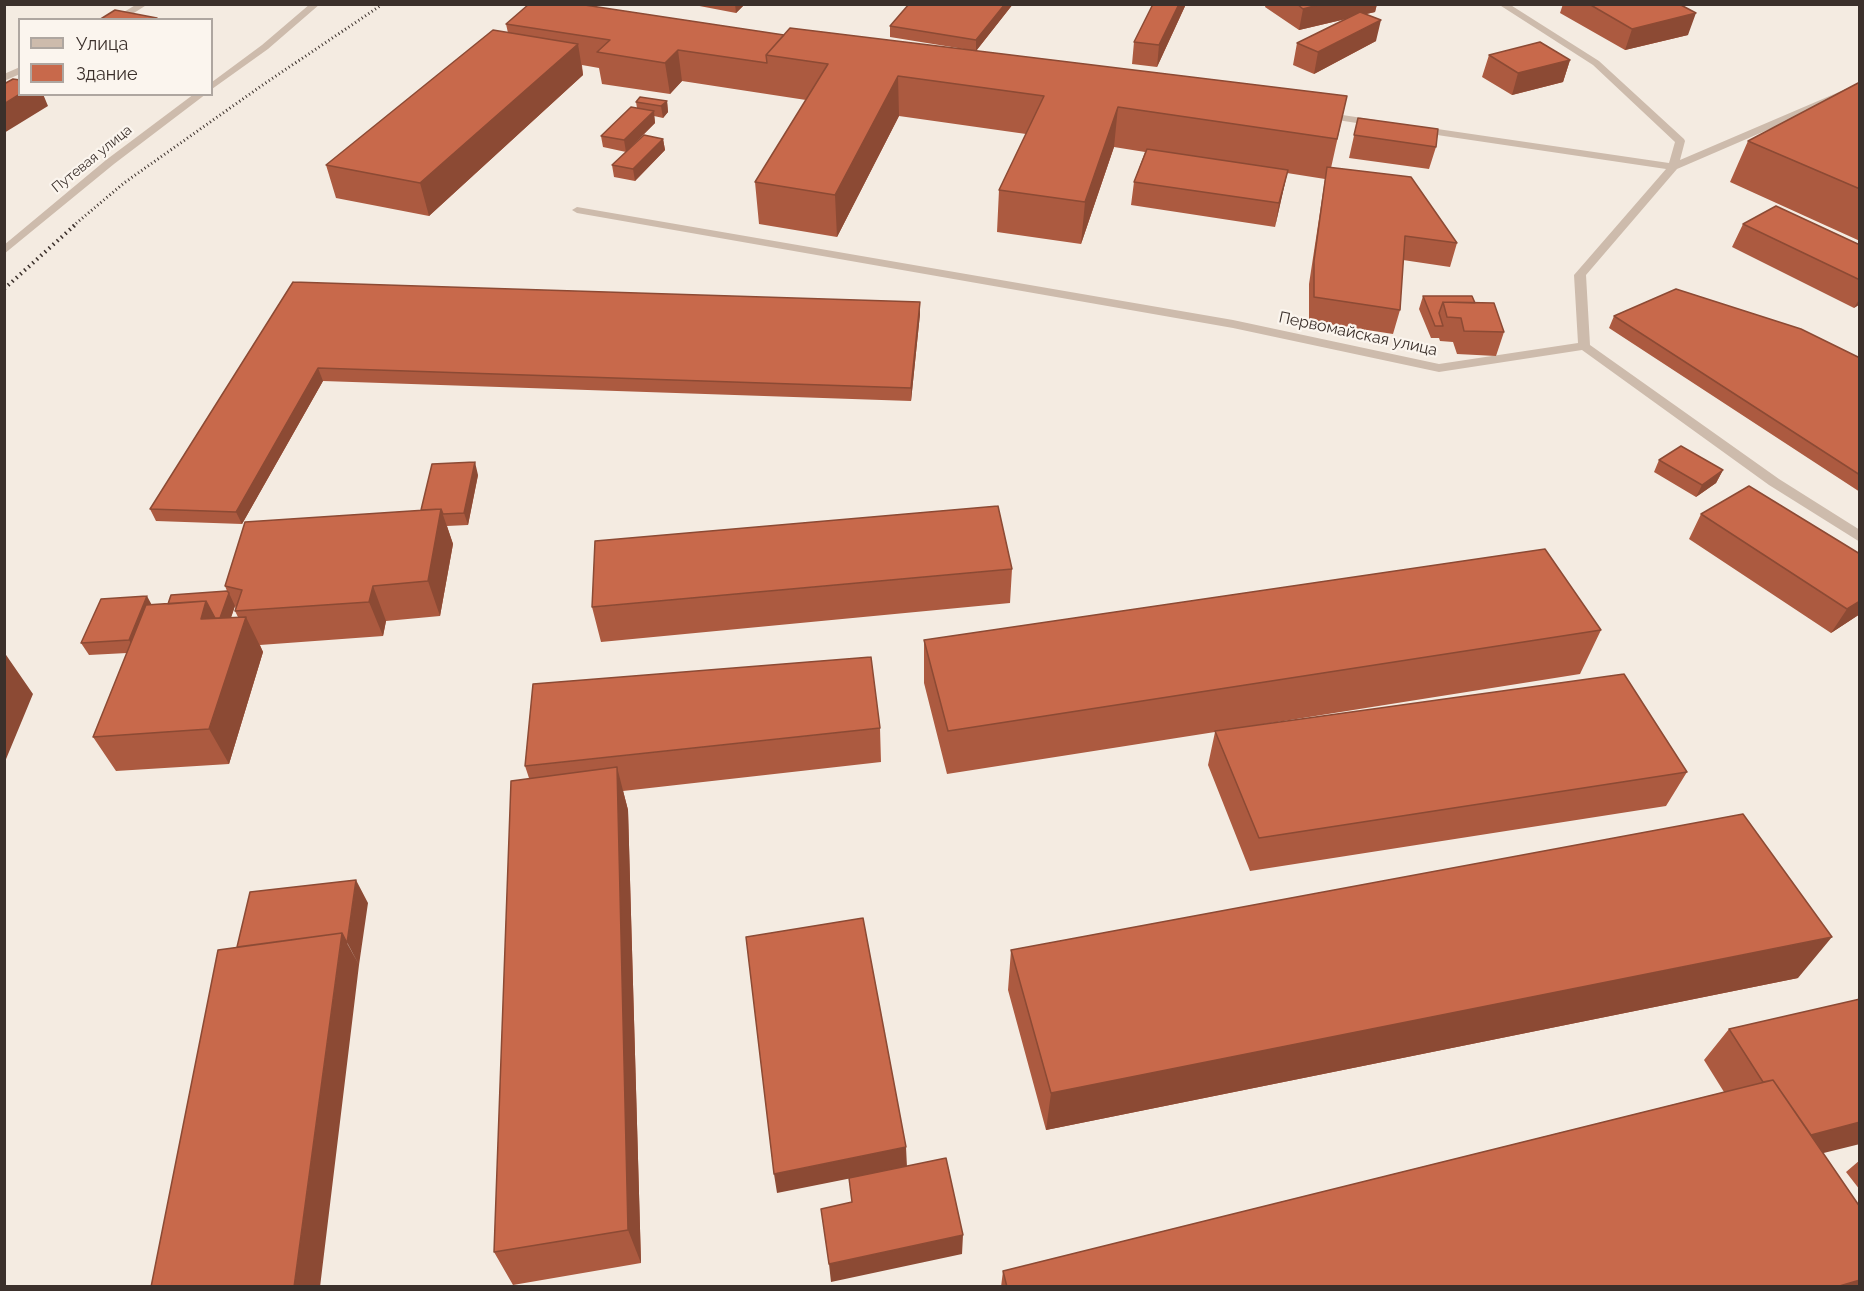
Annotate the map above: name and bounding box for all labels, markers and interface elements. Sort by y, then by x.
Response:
legend [18,18,213,96]
text: Улица [76,33,128,54]
text: Здание [76,63,138,84]
street label: Путевая улица [49,122,135,196]
street label: Первомайская улица [1277,308,1439,360]

